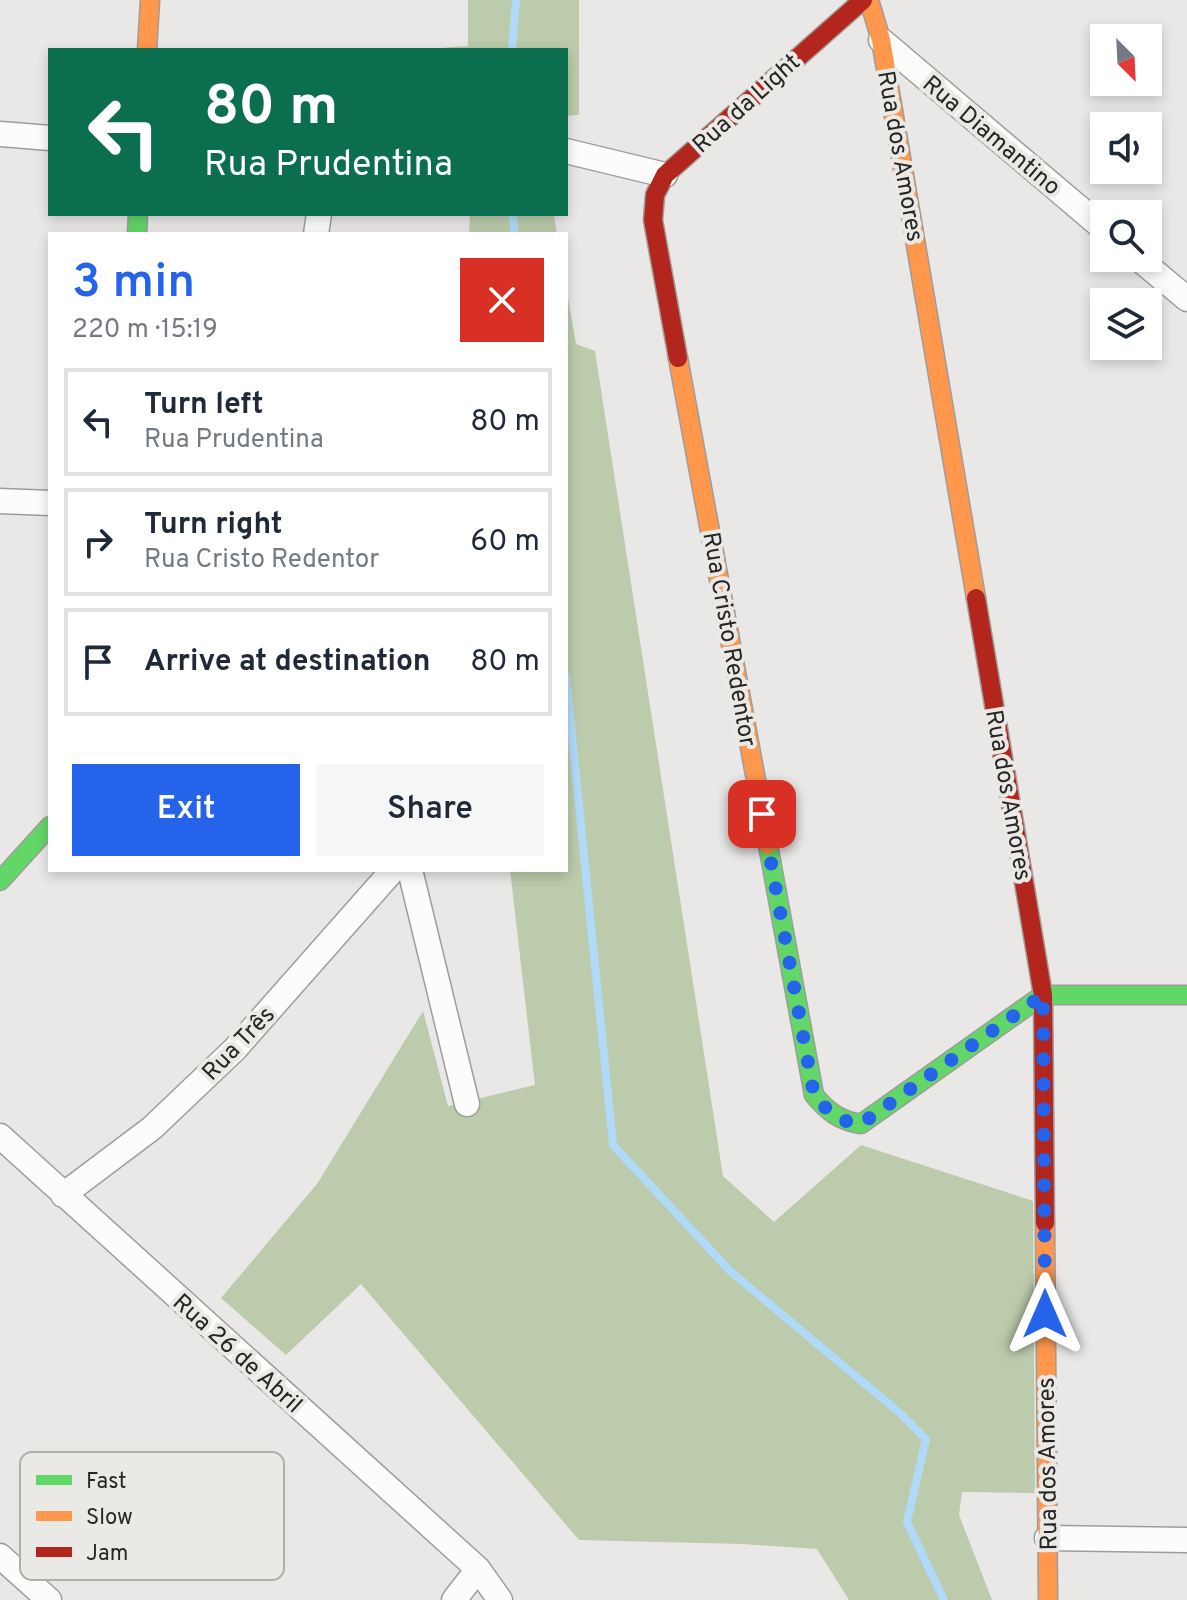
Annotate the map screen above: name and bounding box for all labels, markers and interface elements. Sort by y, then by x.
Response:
north arrow [1090,24,1162,96]
map controls [1090,24,1162,360]
street label: Rua da Light [687,48,807,161]
street label: Rua dos Amores [869,69,929,244]
street label: Rua Diamantino [915,70,1066,203]
text: 80 m [204,74,338,144]
icon: left [72,80,176,184]
button: sound [1090,112,1162,184]
text: Rua Prudentina [204,143,453,189]
button: search [1090,200,1162,272]
text: 3 min [72,254,195,314]
button: close [460,258,544,342]
button: layers [1090,288,1162,360]
text: 220 m · 15:19 [72,314,218,347]
text: Turn left [144,387,264,424]
icon: left [76,400,120,444]
text: 80 m [470,404,540,441]
text: Rua Prudentina [144,424,324,457]
text: Turn right [144,507,282,544]
icon: right [76,520,120,564]
text: 60 m [470,524,540,561]
street label: Rua Cristo Redentor [694,530,762,749]
text: Rua Cristo Redentor [144,544,379,577]
icon: arrive [76,640,120,684]
text: Arrive at destination [144,644,430,681]
text: 80 m [470,644,540,681]
street label: Rua dos Amores [977,708,1037,883]
button: Exit [72,764,300,856]
button: Share [316,764,544,856]
pin [728,780,796,848]
icon: arrive [740,792,784,836]
street label: Rua Três [197,1001,282,1088]
position arrow [1003,1272,1087,1356]
street label: Rua 26 de Abril [165,1288,308,1421]
street label: Rua dos Amores [1032,1377,1066,1551]
legend [20,1452,284,1580]
text: Fast [86,1469,127,1496]
text: Slow [86,1505,133,1532]
text: Jam [86,1541,129,1568]

